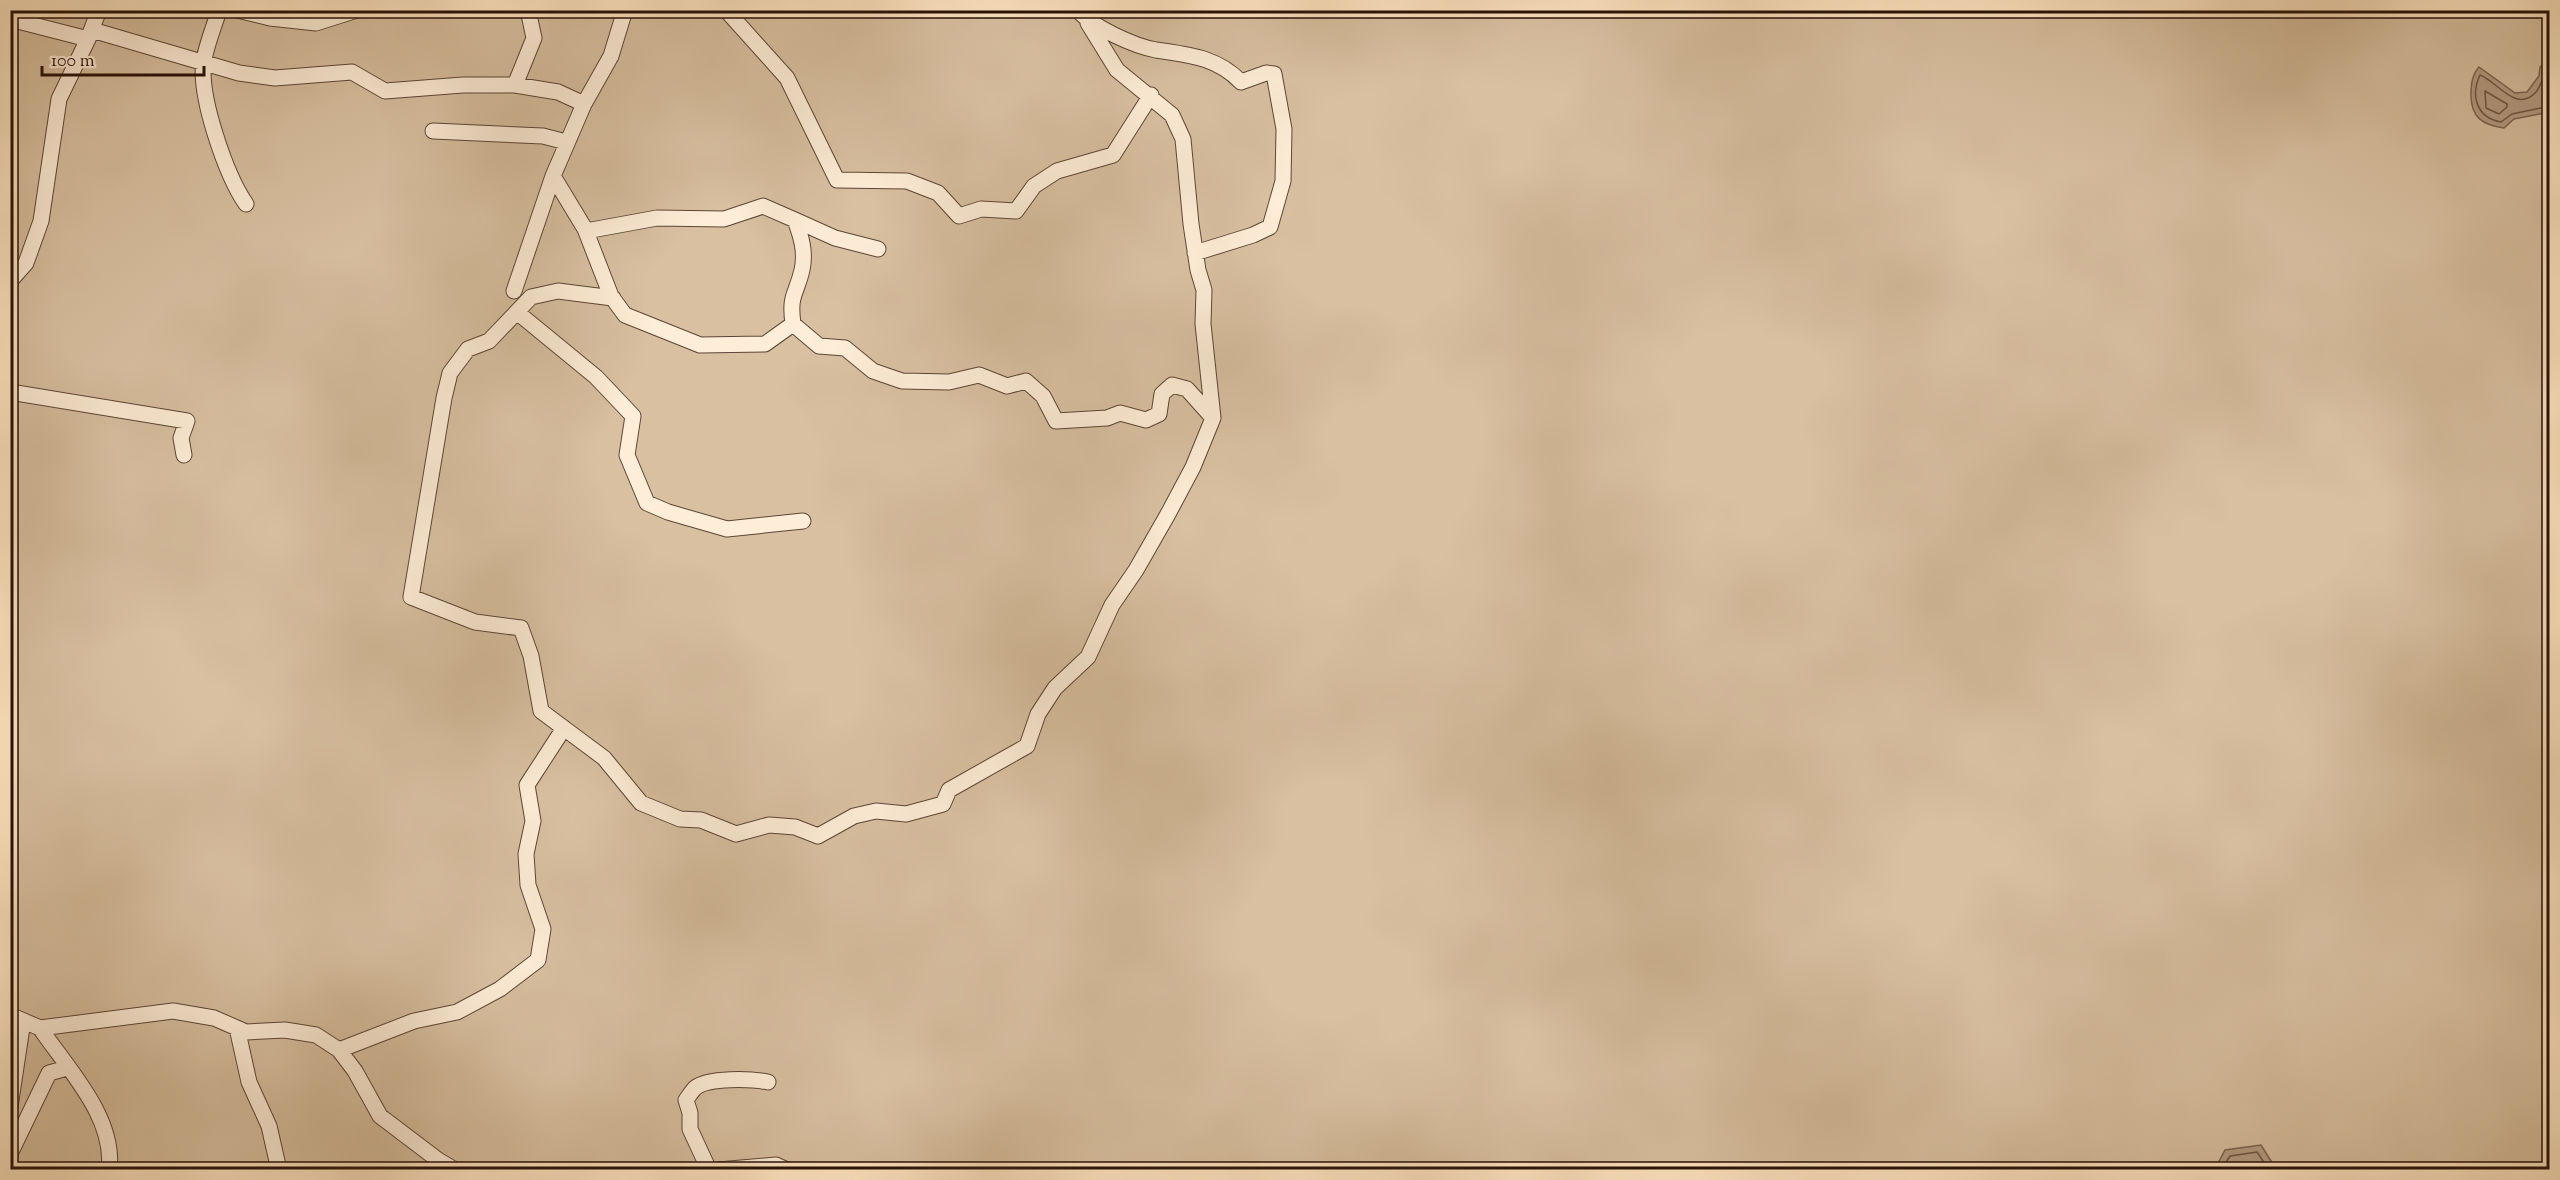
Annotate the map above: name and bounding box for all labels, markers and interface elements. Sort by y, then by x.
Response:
scale bar [42,39,204,77]
text: 100 m [51,49,95,75]

